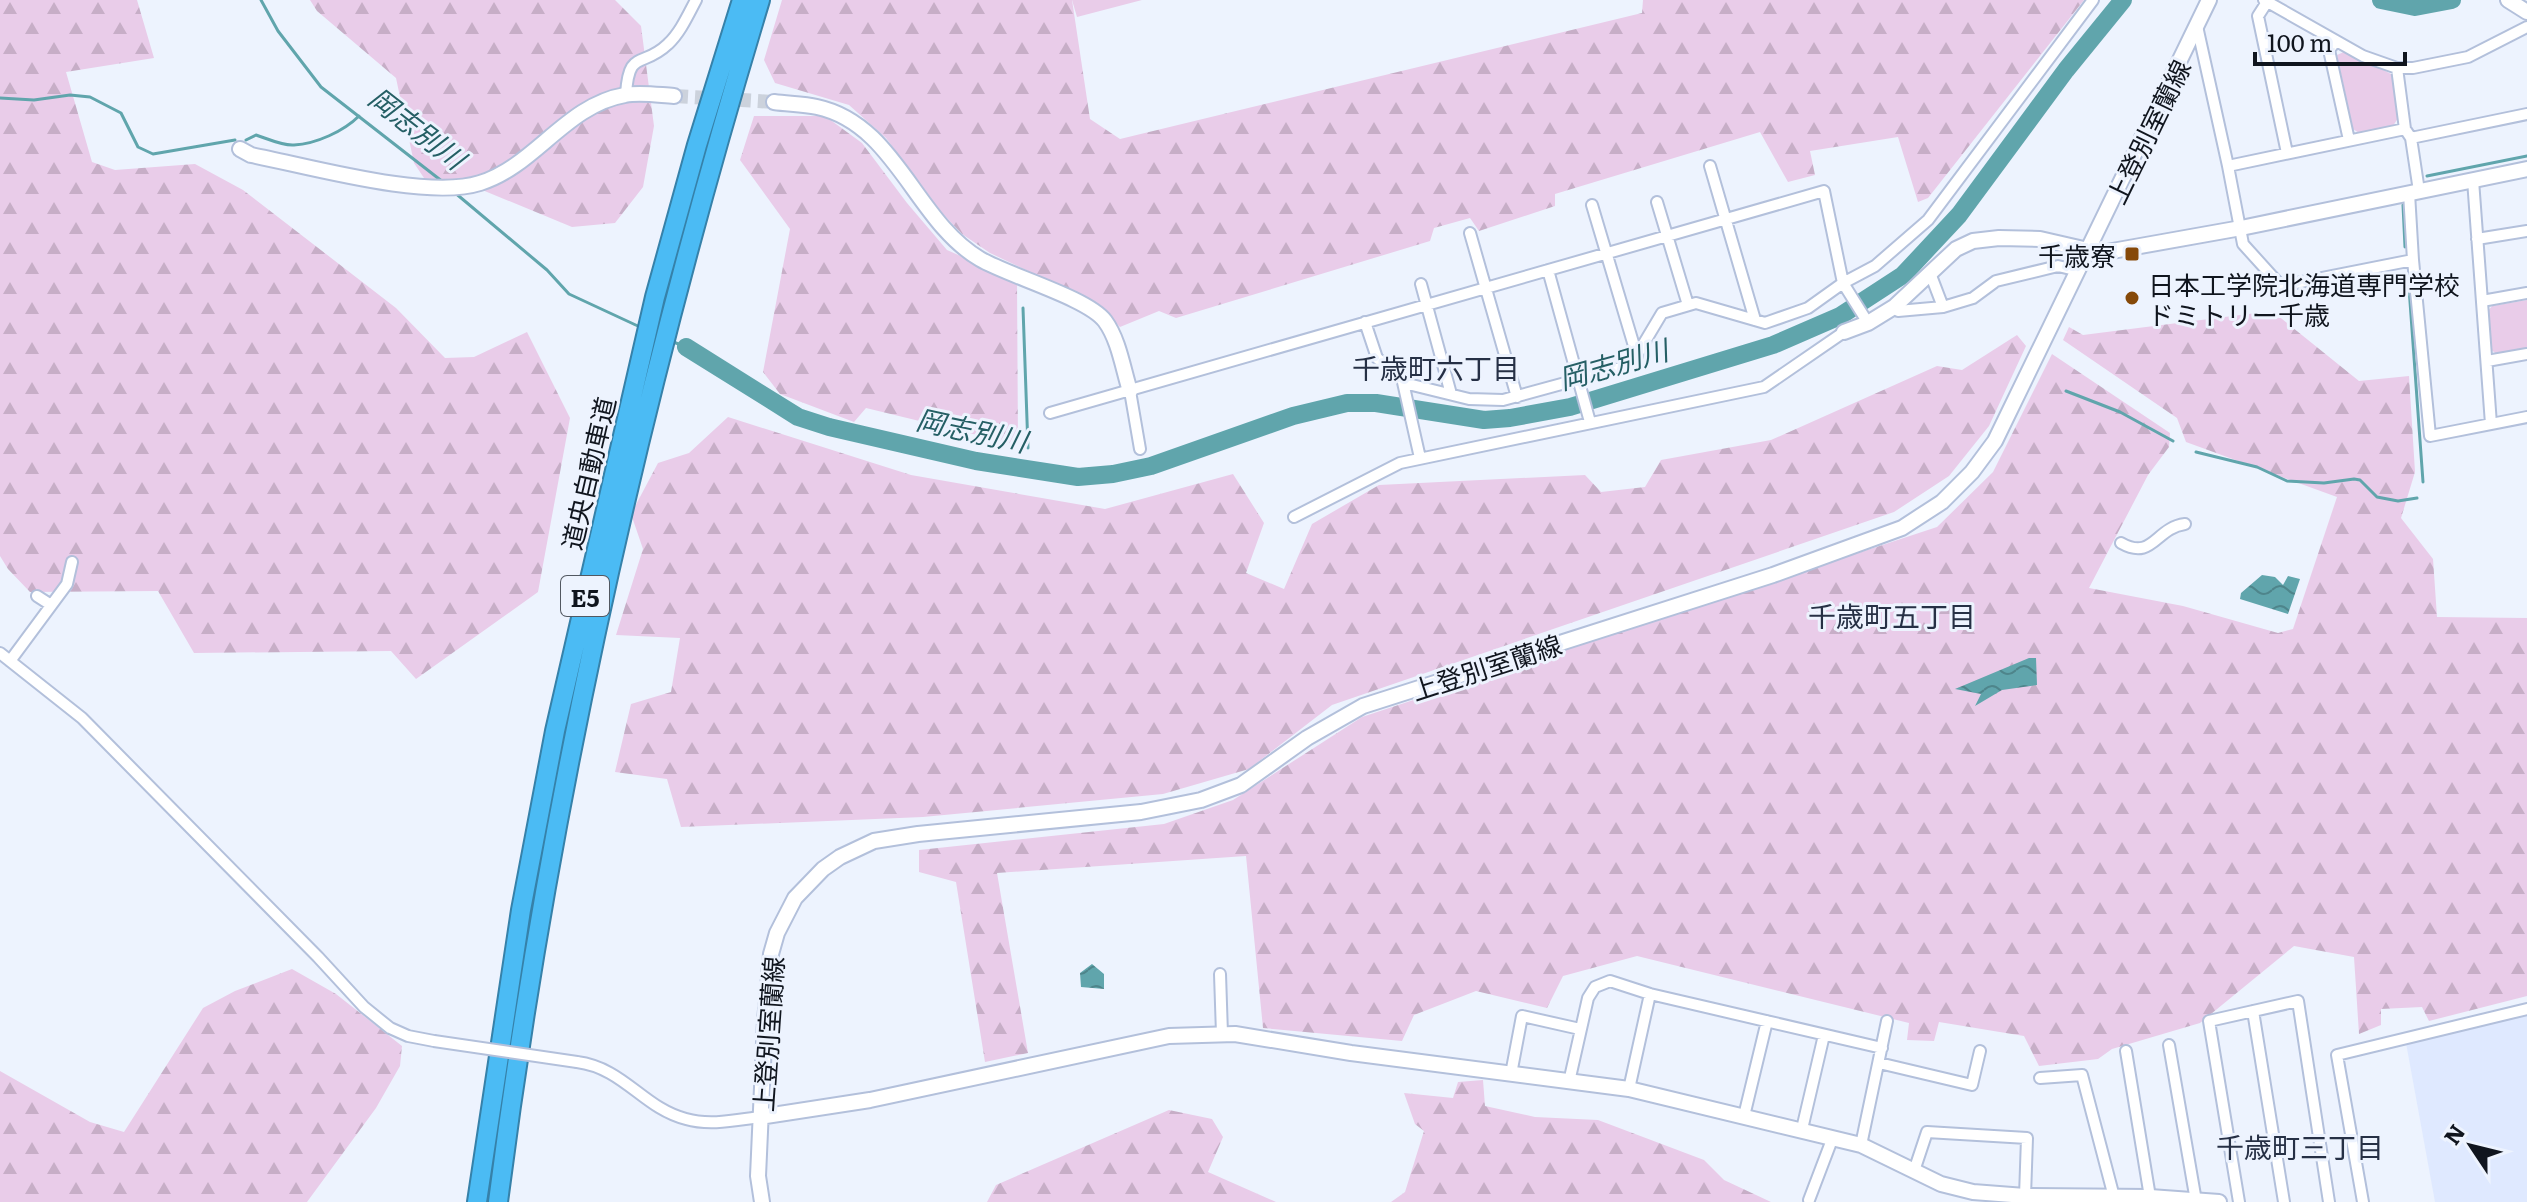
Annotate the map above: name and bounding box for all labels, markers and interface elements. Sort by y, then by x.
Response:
scale bar [2255,16,2405,66]
text: 100 m [2267,24,2333,59]
street label: 上登別室蘭線 [2095,52,2199,210]
water label: 岡志別川 [361,76,477,180]
place label: 千歳寮 [2038,235,2116,274]
marker: 千歳寮 [2123,245,2141,263]
place label: 日本工学院北海道専門学校 ドミトリー千歳 [2148,264,2460,333]
marker: 日本工学院北海道専門学校 ドミトリー千歳 [2123,289,2141,307]
water label: 岡志別川 [1553,327,1675,399]
district label: 千歳町六丁目 [1352,346,1520,388]
street label: 道央自動車道 [550,393,624,553]
water label: 岡志別川 [913,397,1034,462]
road number: E5 [561,576,609,616]
district label: 千歳町五丁目 [1808,594,1976,636]
street label: 上登別室蘭線 [1406,623,1566,709]
street label: 上登別室蘭線 [742,955,792,1113]
north arrow [2431,1106,2511,1186]
text: N [2435,1117,2472,1151]
district label: 千歳町三丁目 [2216,1125,2384,1167]

